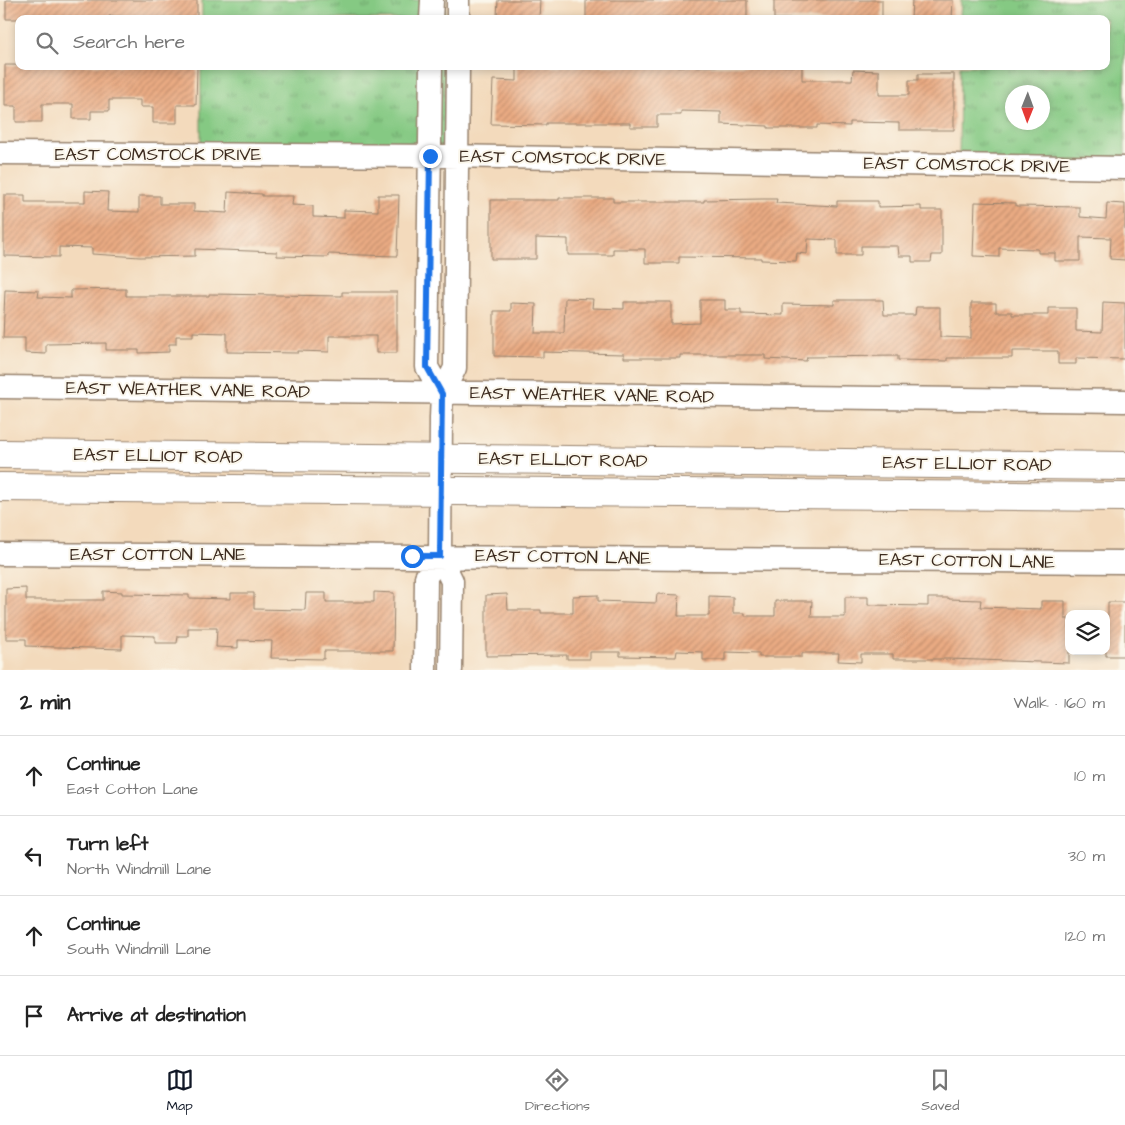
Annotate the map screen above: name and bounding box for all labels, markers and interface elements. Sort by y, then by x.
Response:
search box [15,15,1110,70]
icon: search [33,29,61,57]
text: Search here [73,29,185,56]
north arrow [1005,85,1050,130]
street label: EAST COMSTOCK DRIVE [55,142,262,167]
street label: EAST COMSTOCK DRIVE [459,144,667,172]
route end [419,145,442,168]
street label: EAST COMSTOCK DRIVE [863,151,1071,179]
street label: EAST WEATHER VANE ROAD [66,375,311,405]
street label: EAST WEATHER VANE ROAD [470,380,715,410]
street label: EAST ELLIOT ROAD [73,442,243,470]
street label: EAST ELLIOT ROAD [478,446,648,474]
street label: EAST ELLIOT ROAD [882,450,1052,478]
street label: EAST COTTON LANE [70,542,246,567]
street label: EAST COTTON LANE [475,543,651,571]
route start [401,545,424,568]
street label: EAST COTTON LANE [879,547,1055,575]
map controls [1065,610,1110,655]
button: layers [1065,610,1110,655]
text: 2 min [20,688,70,717]
text: Walk · 160 m [1013,692,1105,714]
text: Continue [67,751,141,778]
icon: ahead [20,762,48,790]
text: 10 m [1074,765,1105,787]
text: East Cotton Lane [67,778,198,800]
text: Turn left [67,831,148,858]
icon: left [20,842,48,870]
text: 30 m [1068,845,1105,867]
text: North Windmill Lane [67,858,212,880]
text: Continue [67,911,141,938]
icon: ahead [20,922,48,950]
text: 120 m [1065,925,1105,947]
text: South Windmill Lane [67,938,211,960]
icon: arrive [20,1002,48,1030]
text: Arrive at destination [67,1002,246,1029]
tab: Map [166,1066,194,1116]
tab: Directions [525,1066,590,1116]
tab: Saved [921,1066,959,1116]

